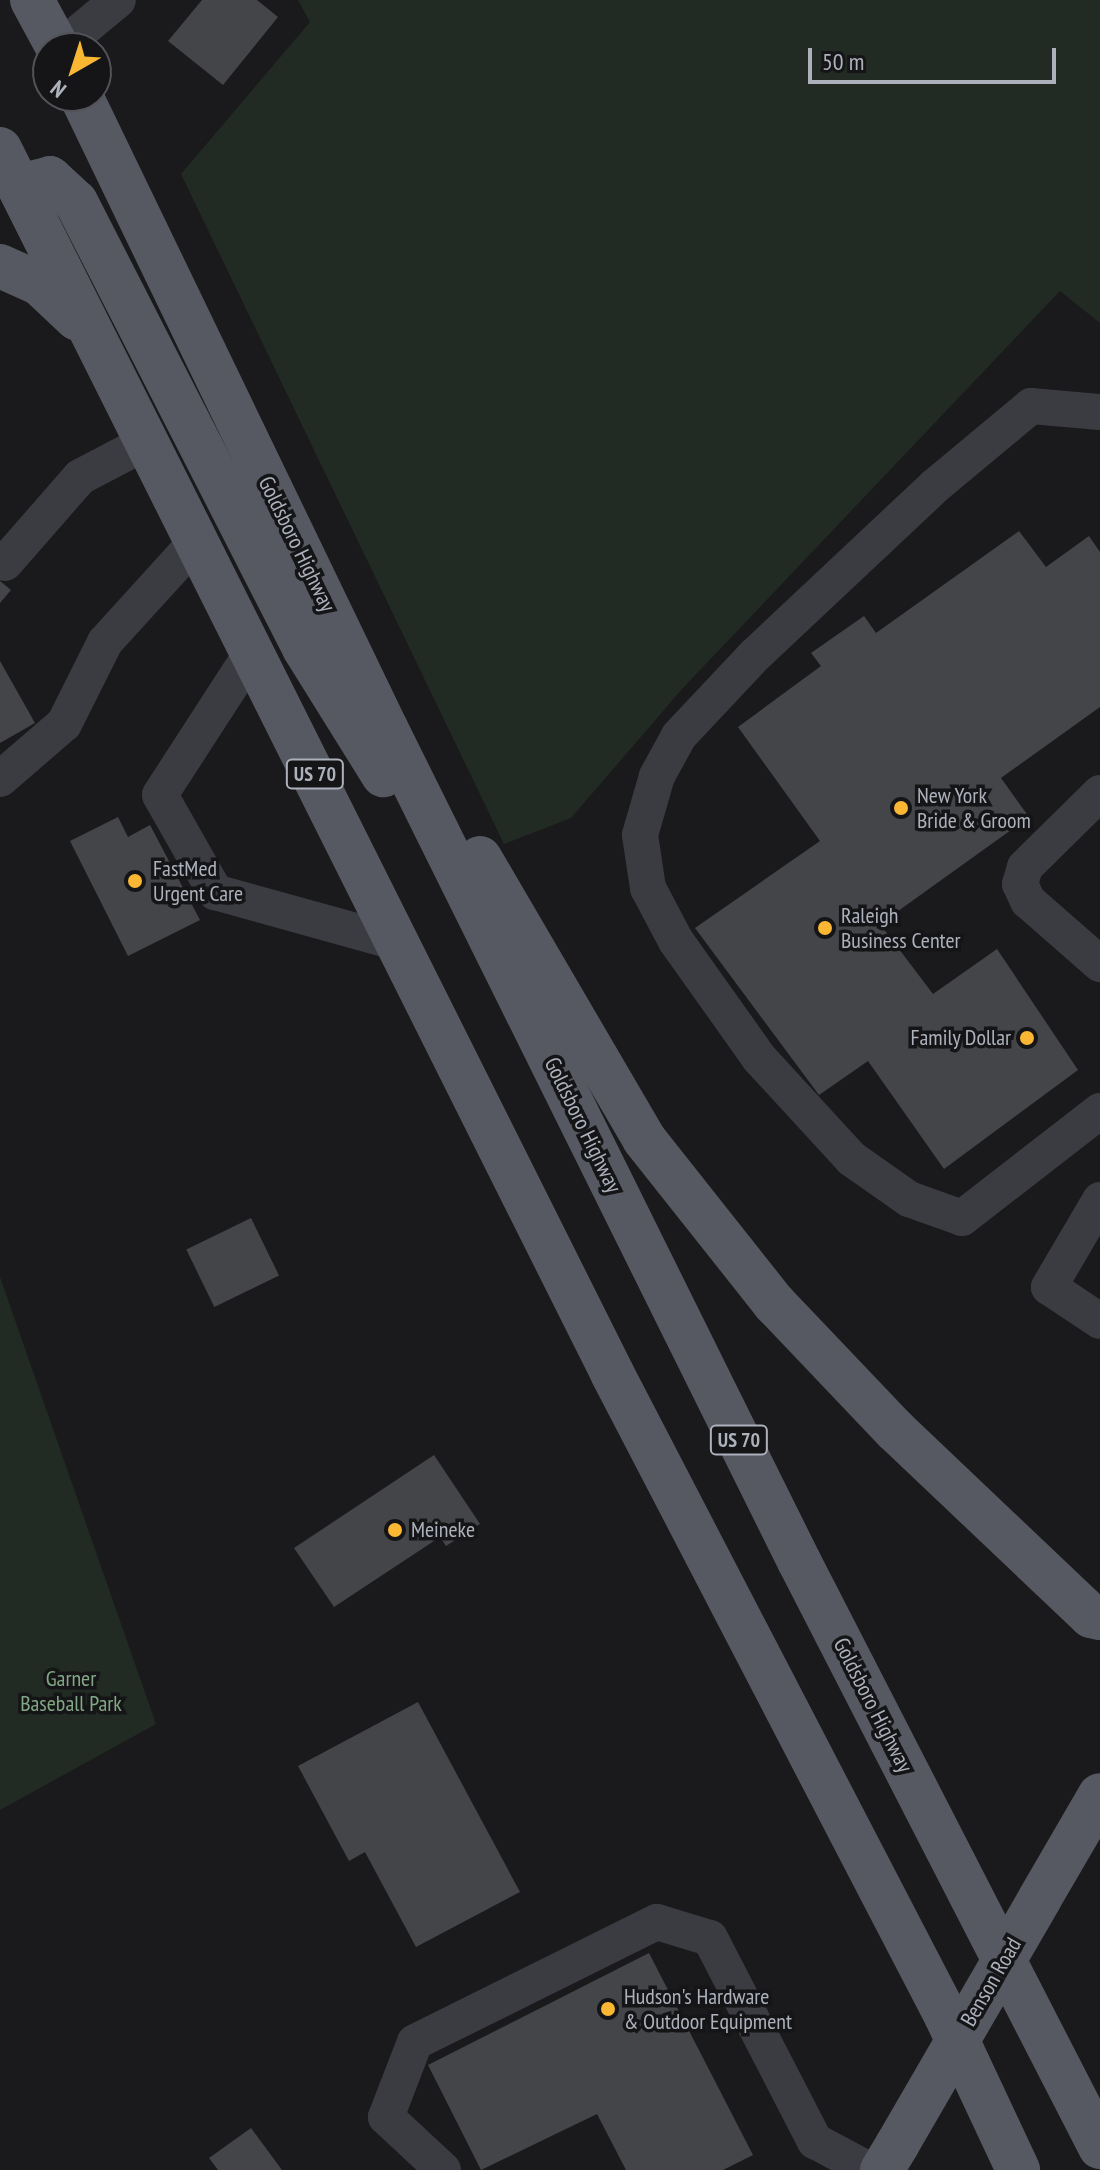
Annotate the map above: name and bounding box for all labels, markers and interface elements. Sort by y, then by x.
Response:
north arrow [32,32,112,112]
scale bar [812,32,1060,82]
text: 50 m [822,46,864,77]
text: N [45,74,72,104]
street label: Goldsboro Highway [253,472,341,616]
road number: US 70 [285,758,345,790]
place label: New York Bride & Groom [917,782,1031,834]
marker: New York Bride & Groom [892,799,910,817]
place label: FastMed Urgent Care [153,855,243,906]
marker: FastMed Urgent Care [124,870,146,892]
place label: Raleigh Business Center [841,902,961,954]
marker: Raleigh Business Center [816,919,834,937]
place label: Family Dollar [910,1025,1011,1051]
marker: Family Dollar [1018,1029,1036,1047]
street label: Goldsboro Highway [539,1053,627,1197]
road number: US 70 [709,1424,769,1456]
place label: Meineke [411,1517,475,1543]
marker: Meineke [386,1521,404,1539]
street label: Goldsboro Highway [828,1633,918,1777]
park label: Garner Baseball Park [20,1665,122,1716]
street label: Benson Road [955,1933,1027,2031]
place label: Hudson's Hardware & Outdoor Equipment [624,1983,792,2034]
marker: Hudson's Hardware & Outdoor Equipment [599,2000,617,2018]

